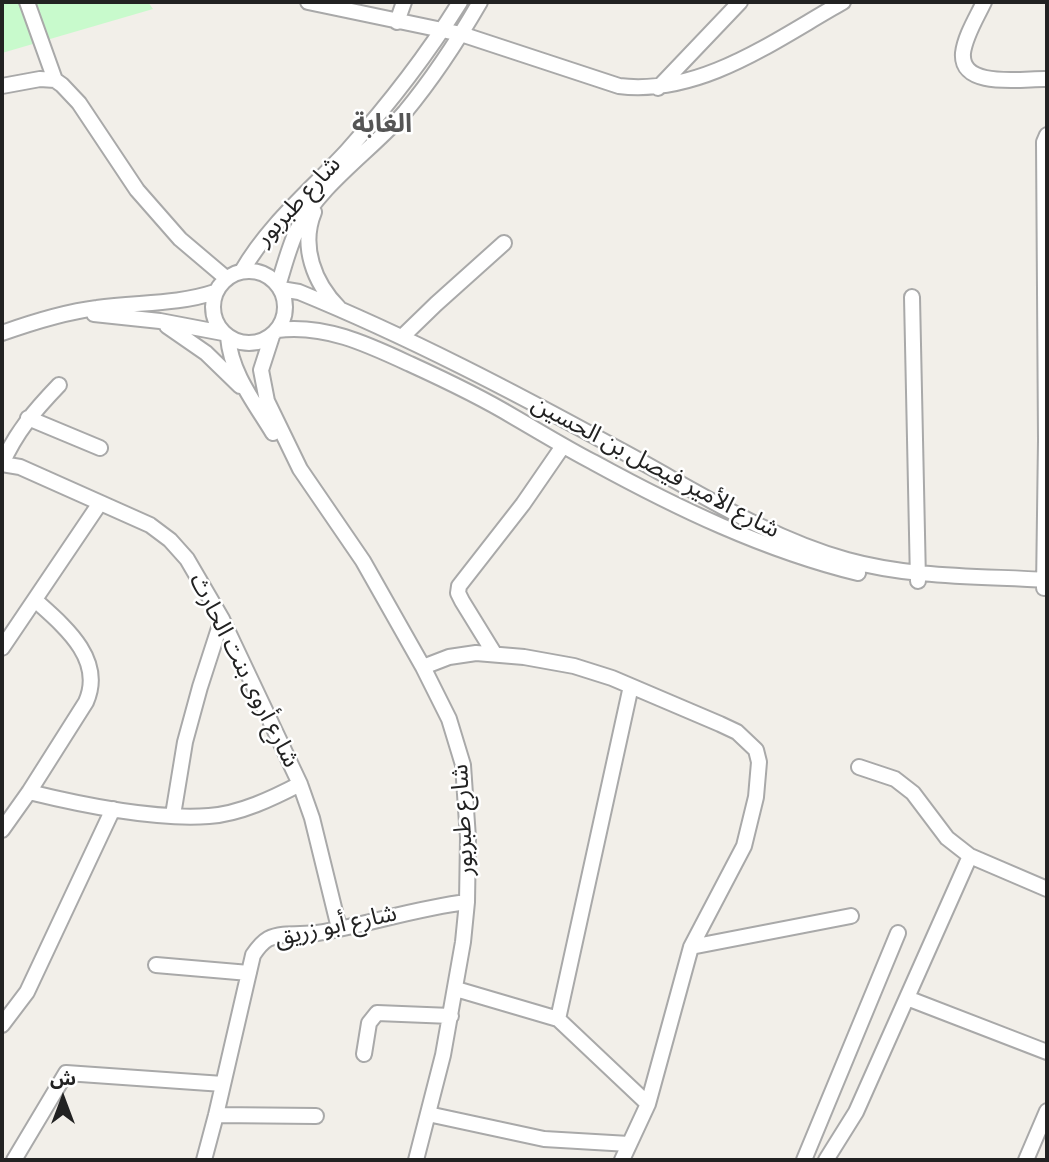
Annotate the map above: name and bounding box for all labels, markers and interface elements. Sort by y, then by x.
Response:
district label: الغابة [352,110,412,142]
street label: شارع طبربور [250,151,348,253]
street label: شارع الأمير فيصل بن الحسين [526,390,784,546]
street label: شارع أروى بنت الحارث [182,569,304,773]
street label: شارع طبربور [447,763,481,877]
street label: شارع أبو زريق [272,900,400,954]
text: ش [50,1063,76,1092]
north arrow [28,1064,98,1134]

